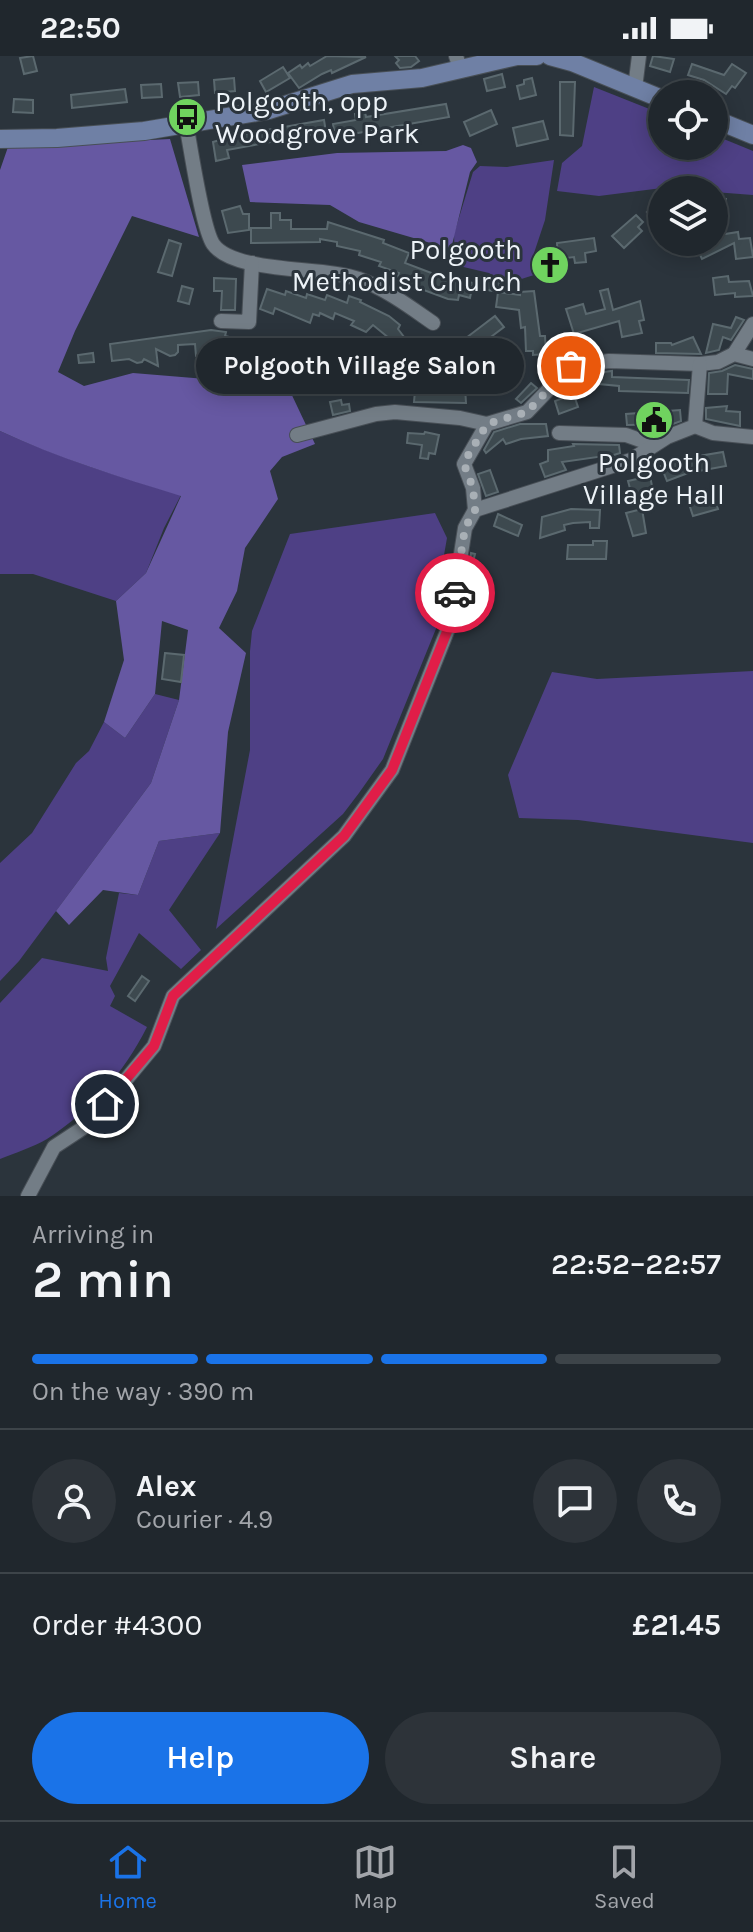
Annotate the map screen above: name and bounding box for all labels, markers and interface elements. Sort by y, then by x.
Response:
text: 22:50 [40,10,121,46]
map controls [648,80,728,256]
button: locate [648,80,728,160]
place label: Polgooth, opp Woodgrove Park [215,85,419,150]
bus stop icon: Polgooth, opp Woodgrove Park [166,96,208,138]
button: layers [648,176,728,256]
place label: Polgooth Methodist Church [292,233,522,298]
church icon: Polgooth Methodist Church [529,244,571,286]
pin [537,332,605,400]
callout: Polgooth Village Salon [195,338,523,394]
icon: bag [549,344,593,388]
text: Polgooth Village Salon [224,350,496,381]
public building icon: Polgooth Village Hall [633,399,675,441]
place label: Polgooth Village Hall [583,446,725,511]
courier [415,553,495,633]
icon: car [433,571,477,615]
pin [71,1070,139,1138]
icon: home [83,1082,127,1126]
text: Arriving in [32,1219,154,1250]
text: 22:52–22:57 [551,1246,721,1282]
text: 2 min [32,1249,174,1310]
text: On the way · 390 m [32,1376,254,1407]
button: person [32,1459,116,1543]
button: chat [533,1459,617,1543]
button: phone [637,1459,721,1543]
text: Alex [136,1468,196,1504]
text: Courier · 4.9 [136,1504,273,1535]
text: Order #4300 [32,1607,202,1643]
text: £21.45 [632,1607,721,1643]
button: Help [32,1712,369,1804]
button: Share [385,1712,721,1804]
tab: Home [98,1840,157,1914]
tab: Map [353,1840,397,1914]
tab: Saved [594,1840,655,1914]

